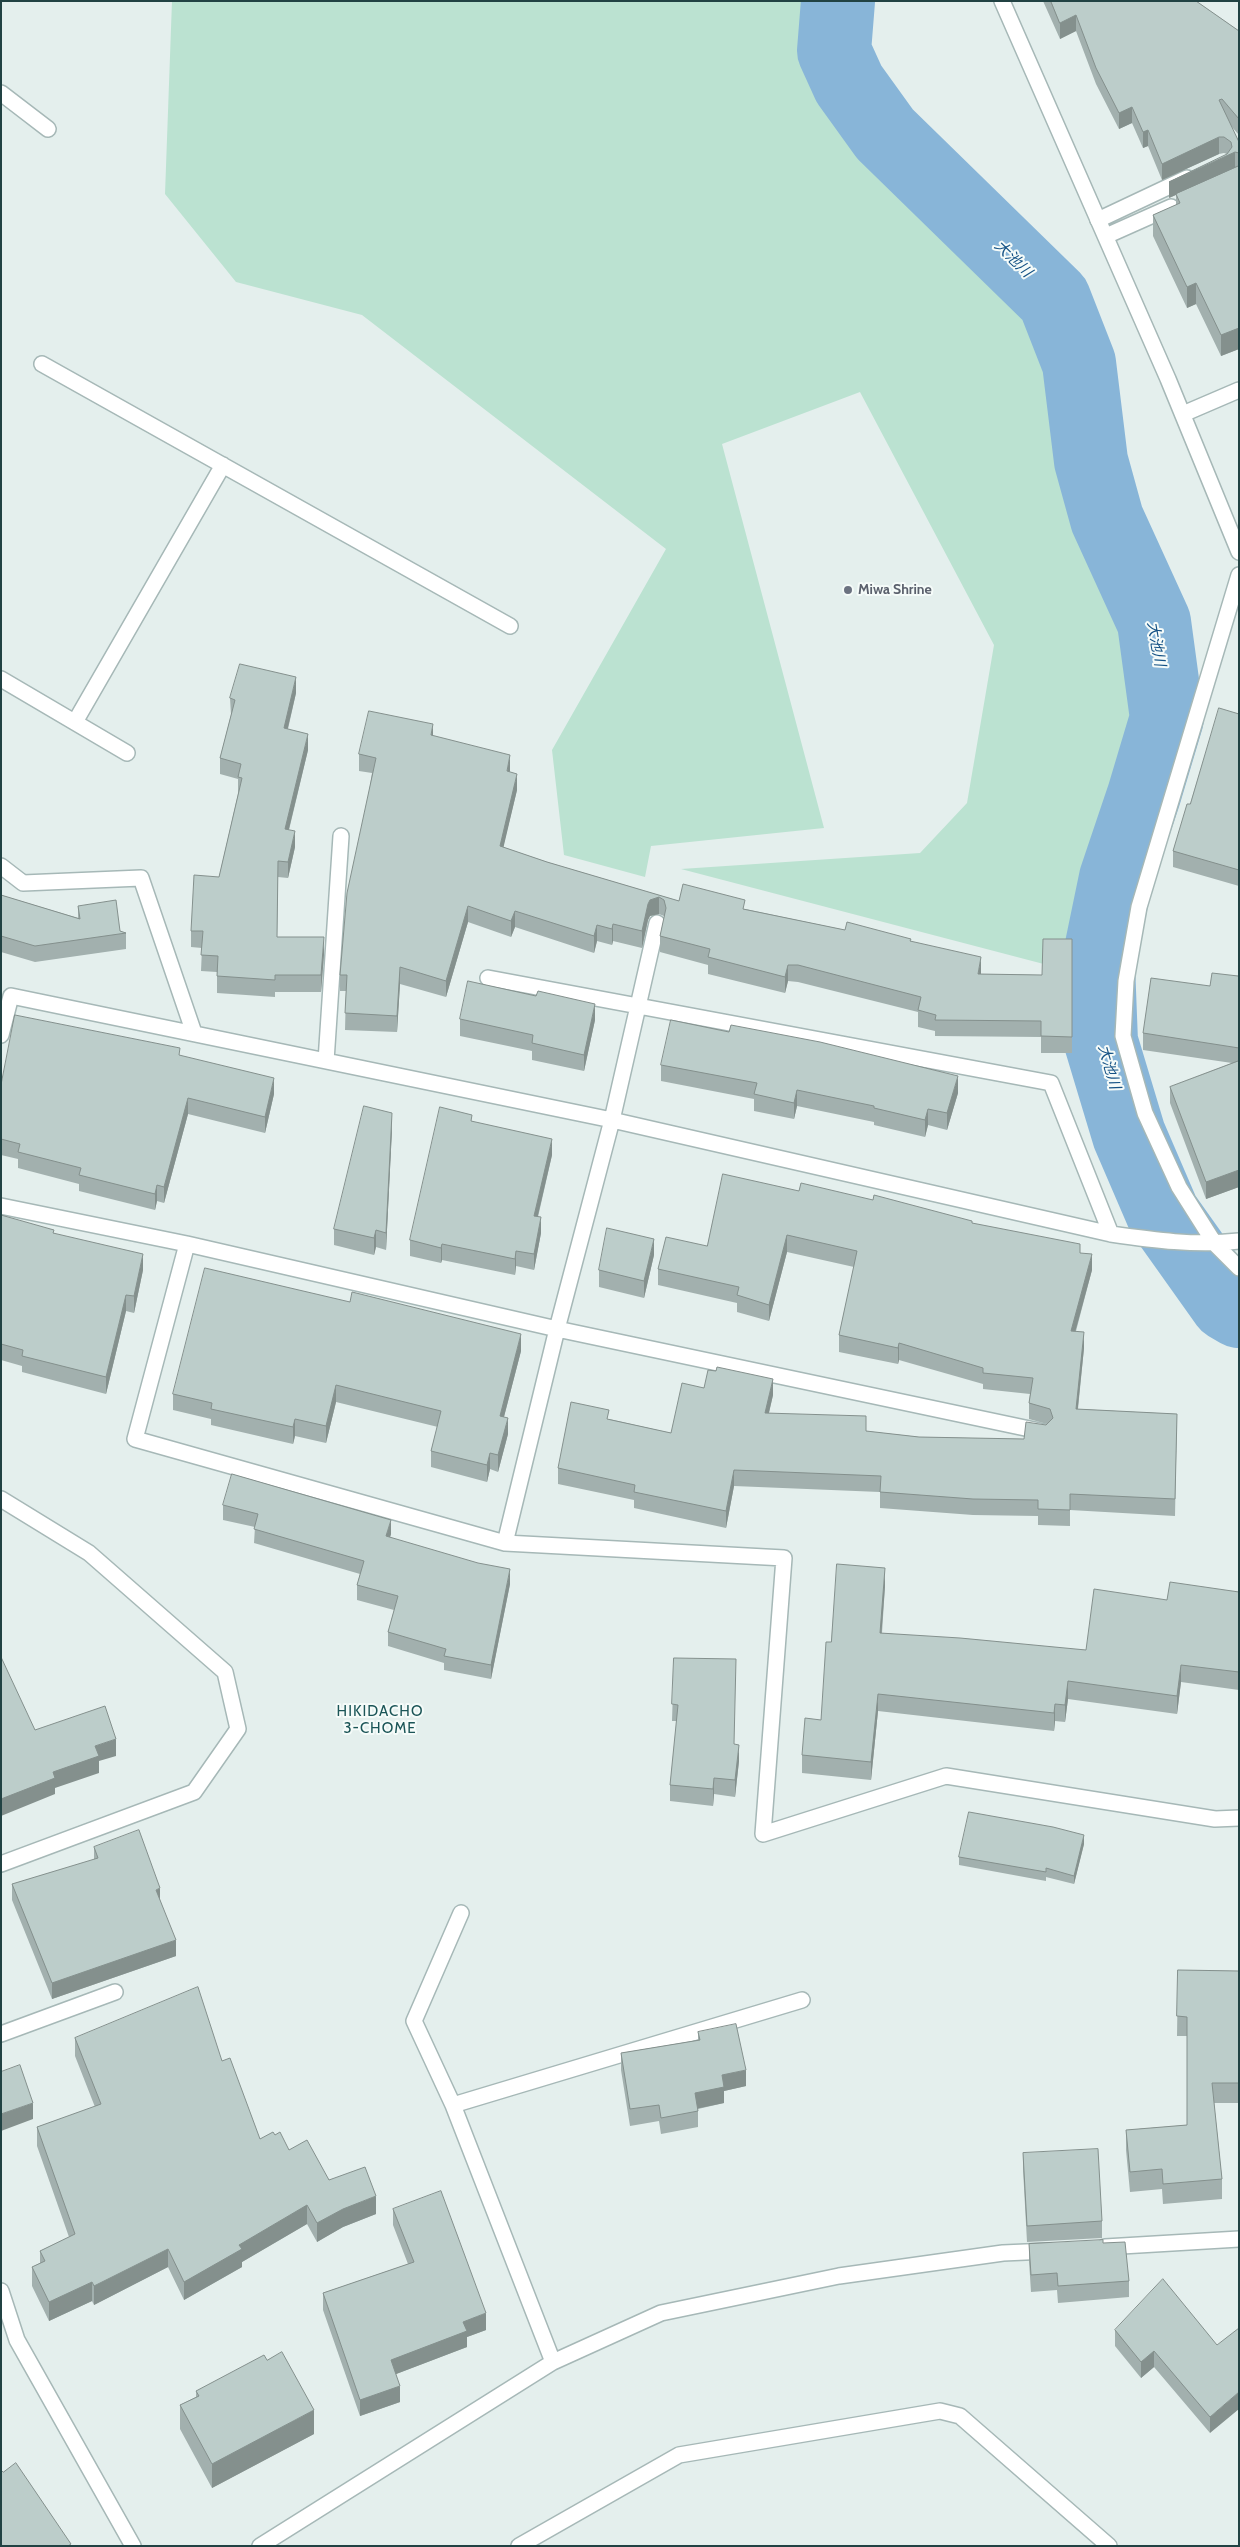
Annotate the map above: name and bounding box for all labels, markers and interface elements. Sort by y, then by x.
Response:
water label: 大池川 [991,237,1035,281]
place label: Miwa Shrine [858,582,932,598]
marker: Miwa Shrine [842,584,854,596]
water label: 大池川 [1143,620,1169,668]
water label: 大池川 [1094,1043,1124,1091]
district label: HIKIDACHO 3-CHOME [335,1703,425,1738]

